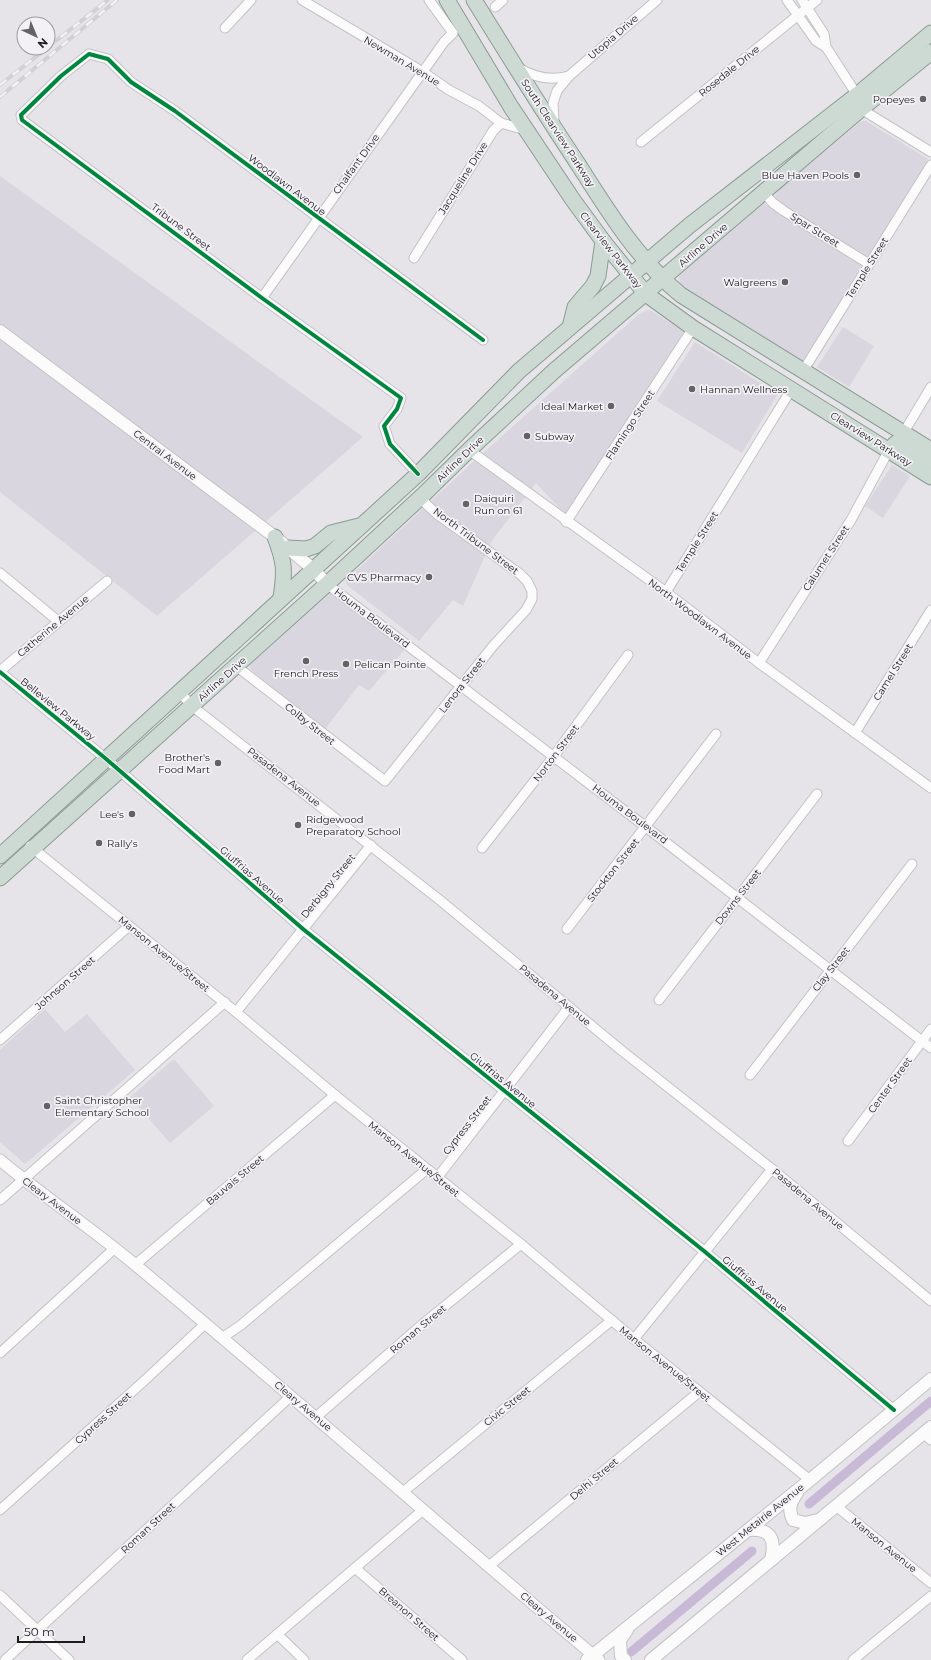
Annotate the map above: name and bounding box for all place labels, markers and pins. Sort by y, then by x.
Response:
place label: Popeyes [873,93,915,106]
marker: Popeyes [918,94,928,104]
place label: Blue Haven Pools [762,169,849,182]
marker: Blue Haven Pools [852,170,862,180]
place label: Walgreens [723,276,777,289]
marker: Walgreens [780,277,790,287]
place label: Hannan Wellness [700,383,787,396]
marker: Hannan Wellness [687,384,697,394]
place label: Ideal Market [541,400,603,413]
marker: Ideal Market [606,401,616,411]
place label: Subway [535,430,575,443]
marker: Subway [522,431,532,441]
place label: Daiquiri Run on 61 [474,492,523,517]
marker: Daiquiri Run on 61 [461,499,471,509]
place label: CVS Pharmacy [347,571,422,584]
marker: CVS Pharmacy [424,572,434,582]
marker: French Press [301,656,311,666]
place label: Pelican Pointe [354,658,426,671]
marker: Pelican Pointe [341,659,351,669]
place label: French Press [274,667,338,680]
place label: Brother's Food Mart [158,751,210,776]
marker: Brother's Food Mart [213,758,223,768]
place label: Lee's [99,808,124,821]
marker: Lee's [127,809,137,819]
place label: Ridgewood Preparatory School [306,813,401,838]
marker: Ridgewood Preparatory School [293,820,303,830]
place label: Rally's [107,837,138,850]
marker: Rally's [94,838,104,848]
place label: Saint Christopher Elementary School [55,1094,149,1119]
marker: Saint Christopher Elementary School [42,1101,52,1111]

